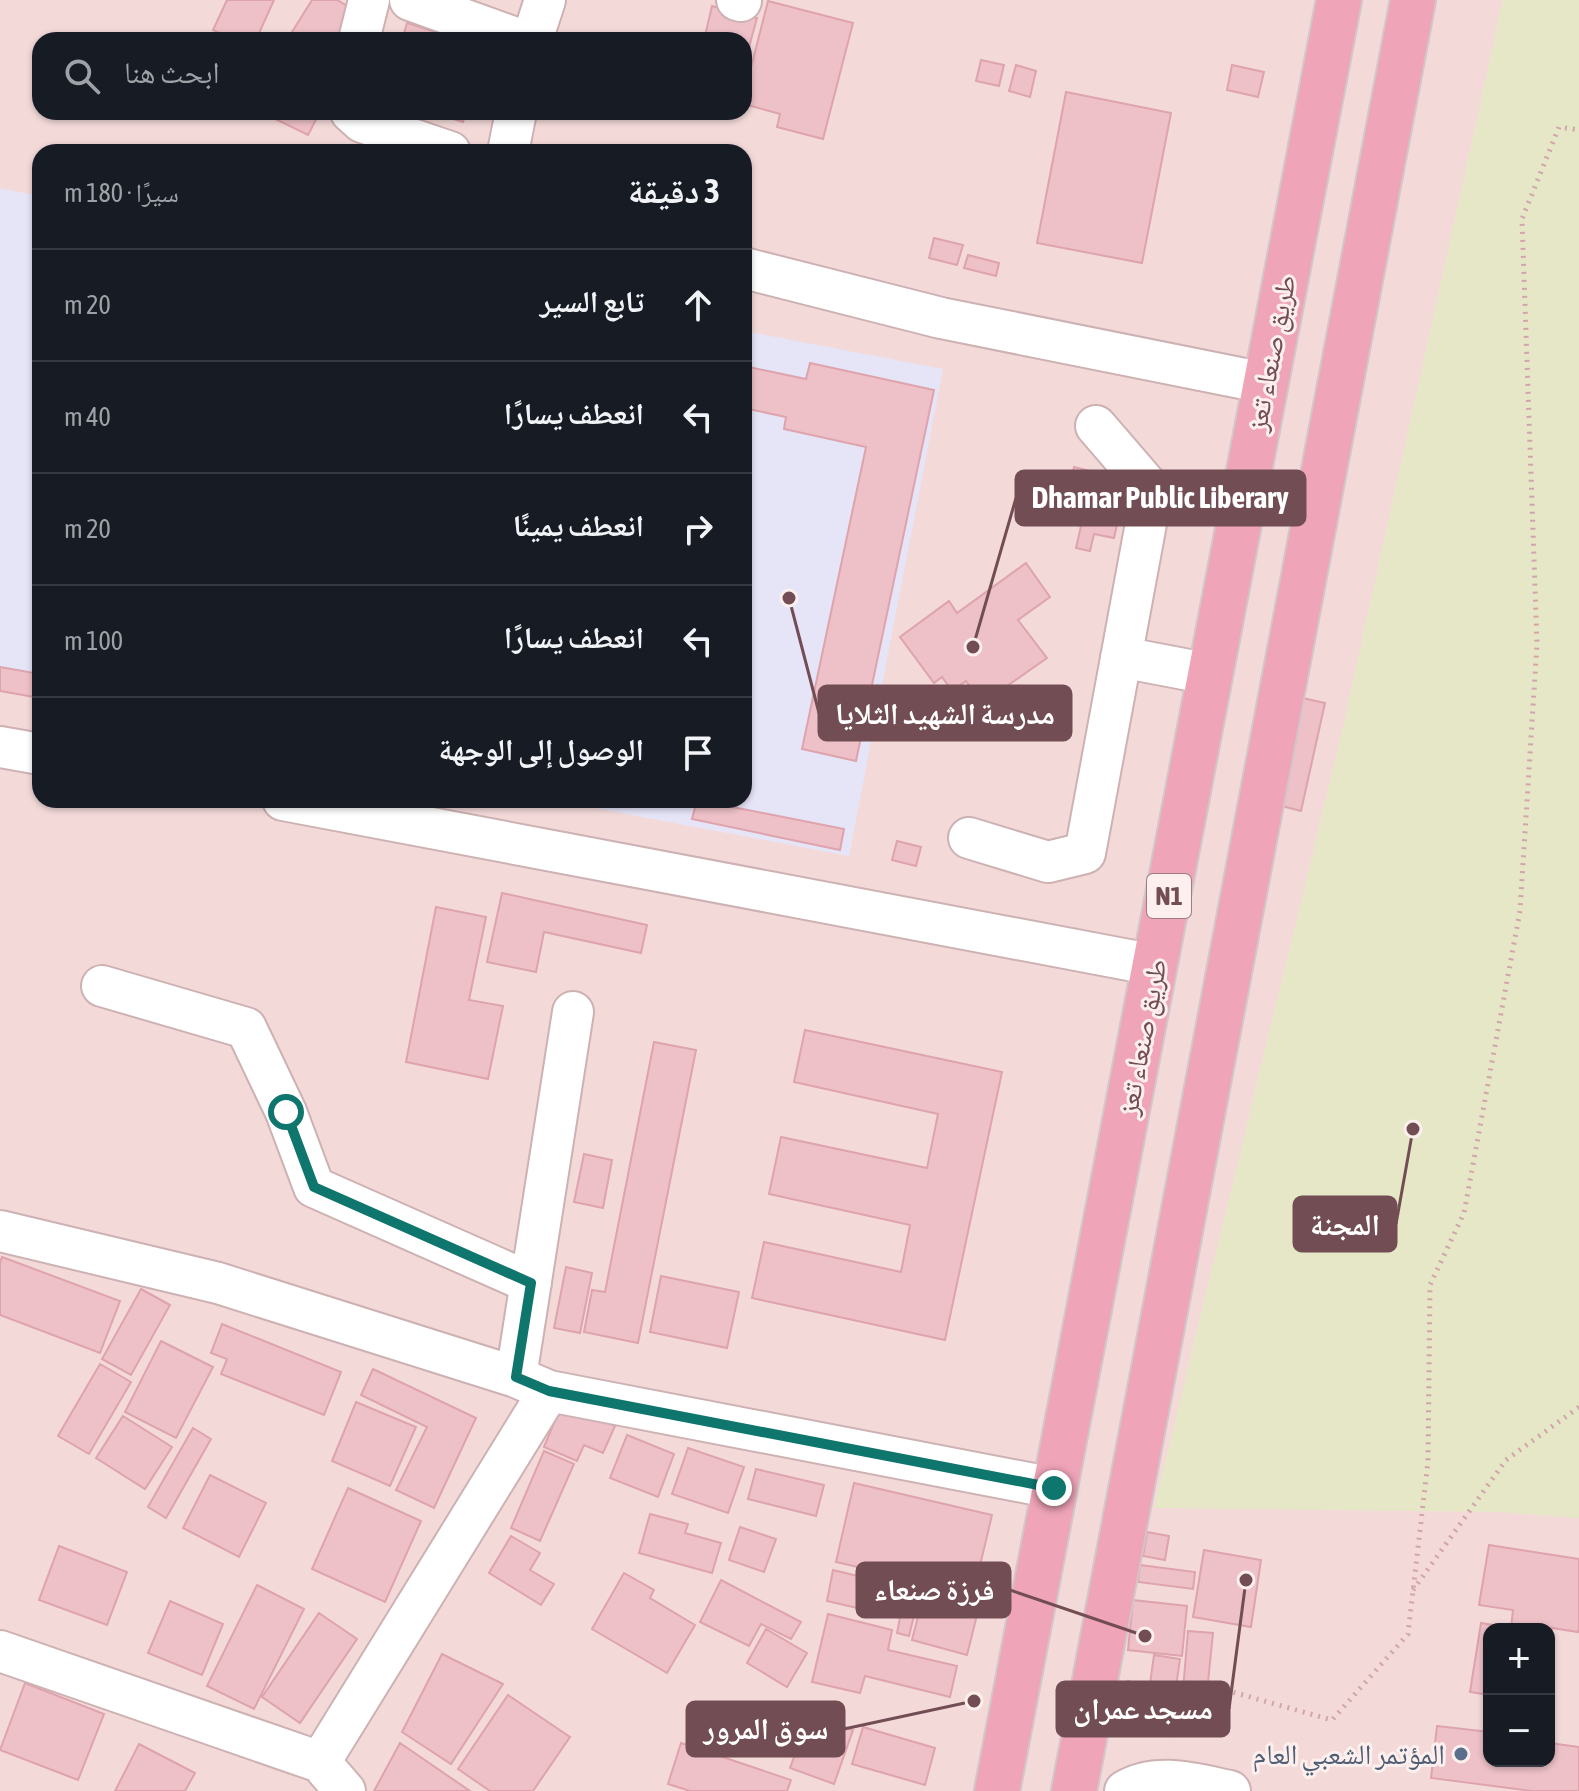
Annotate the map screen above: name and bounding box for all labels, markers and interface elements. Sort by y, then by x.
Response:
search box [32,32,752,120]
icon: search [60,54,104,98]
text: ابحث هنا [124,55,220,89]
text: 3 دقيقة [628,171,720,210]
text: سيرًا · 180 m [64,178,179,208]
street label: طريق صنعاء تعز [1240,272,1304,435]
icon: ahead [676,283,720,327]
text: تابع السير [540,284,644,318]
text: 20 m [64,290,111,320]
icon: left [676,395,720,439]
text: انعطف يسارًا [504,396,644,430]
text: 40 m [64,402,111,432]
callout: Dhamar Public Liberary [1016,471,1305,525]
text: Dhamar Public Liberary [1031,480,1289,514]
icon: right [676,507,720,551]
text: انعطف يمينًا [513,508,644,542]
text: 20 m [64,514,111,544]
icon: left [676,619,720,663]
text: انعطف يسارًا [504,620,644,654]
text: 100 m [64,626,123,656]
callout: مدرسة الشهيد الثلايا [819,686,1071,740]
text: مدرسة الشهيد الثلايا [835,696,1055,731]
icon: arrive [676,731,720,775]
text: الوصول إلى الوجهة [439,732,644,766]
road number: N1 [1147,874,1191,918]
street label: طريق صنعاء تعز [1111,956,1175,1119]
route start [268,1094,304,1130]
callout: المجنة [1294,1197,1396,1251]
text: المجنة [1310,1207,1380,1241]
route end [1036,1470,1072,1506]
callout: فرزة صنعاء [857,1563,1010,1617]
text: فرزة صنعاء [873,1572,995,1606]
map controls [1483,1623,1555,1767]
button: + [1483,1623,1555,1695]
callout: مسجد عمران [1057,1682,1229,1736]
text: مسجد عمران [1073,1691,1213,1727]
button: − [1483,1695,1555,1767]
callout: سوق المرور [687,1702,844,1756]
text: سوق المرور [702,1711,828,1747]
place label: المؤتمر الشعبي العام [1252,1738,1445,1777]
marker: المؤتمر الشعبي العام [1452,1745,1470,1763]

